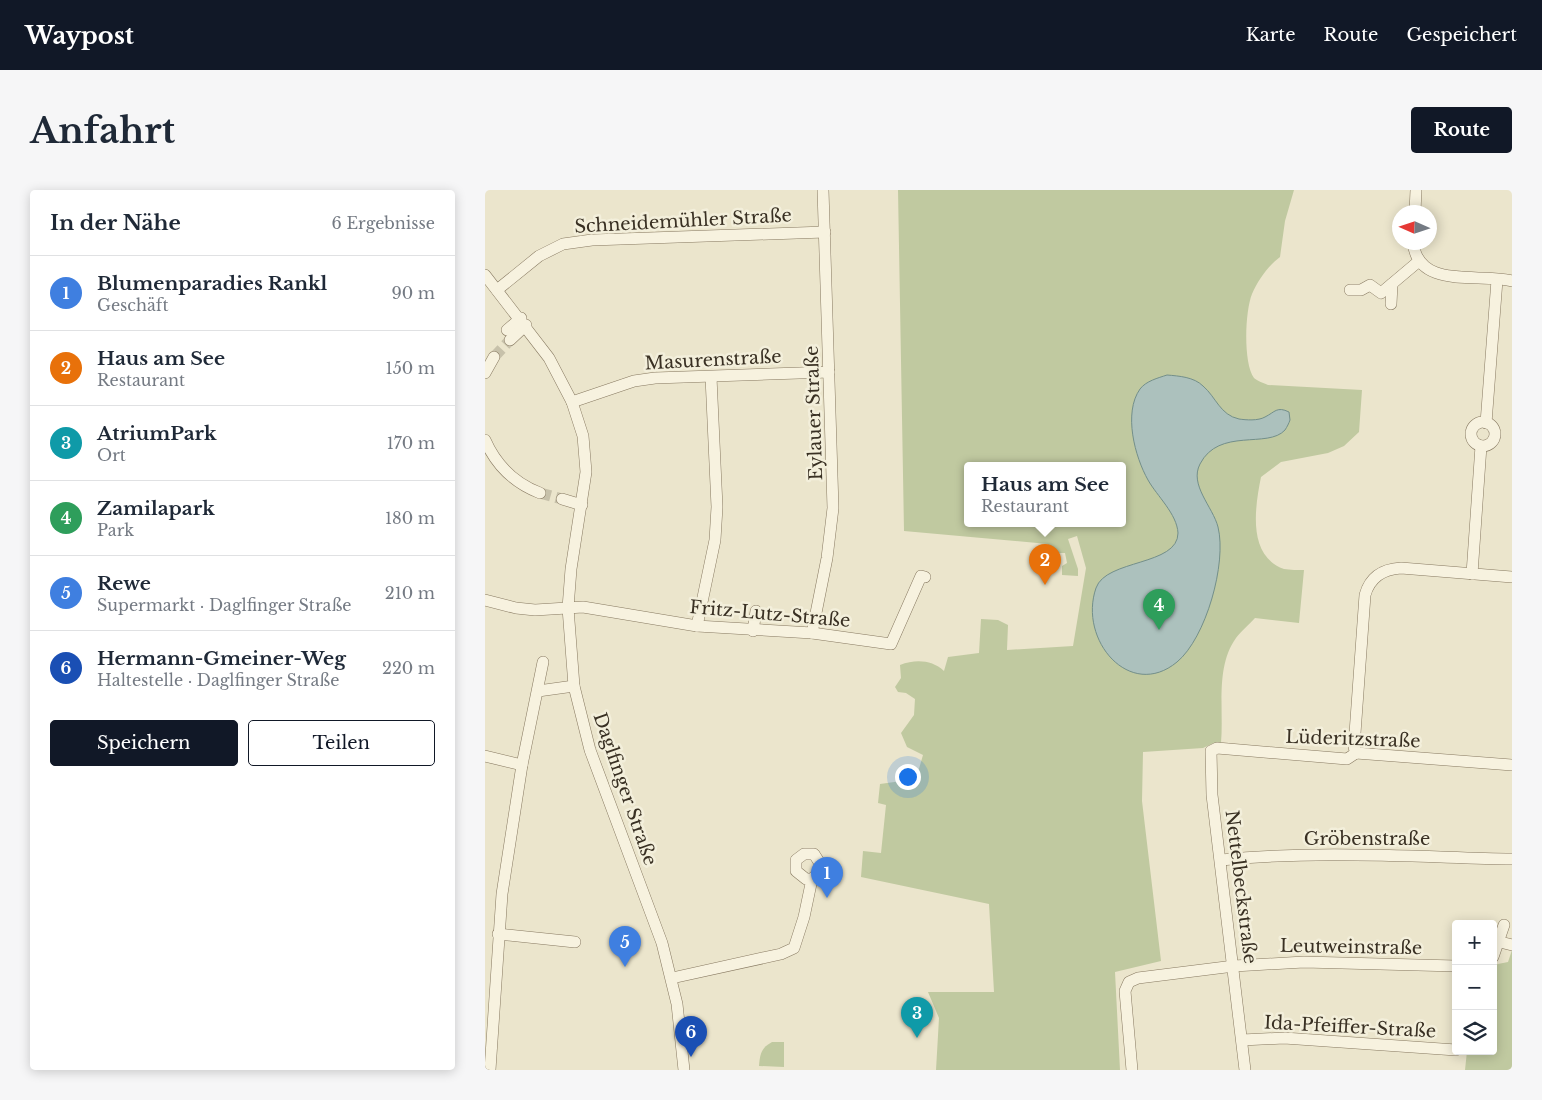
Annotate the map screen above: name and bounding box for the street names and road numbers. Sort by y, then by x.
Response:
street label: Schneidemühler Straße [574,204,792,238]
street label: Masurenstraße [644,345,782,375]
street label: Eylauer Straße [801,345,827,481]
street label: Fritz-Lutz-Straße [689,596,851,632]
street label: Daglfinger Straße [589,710,661,868]
street label: Lüderitzstraße [1285,726,1421,752]
street label: Nettelbeckstraße [1221,809,1261,965]
street label: Gröbenstraße [1304,828,1430,850]
street label: Leutweinstraße [1280,935,1422,959]
street label: Ida-Pfeiffer-Straße [1263,1012,1437,1042]

